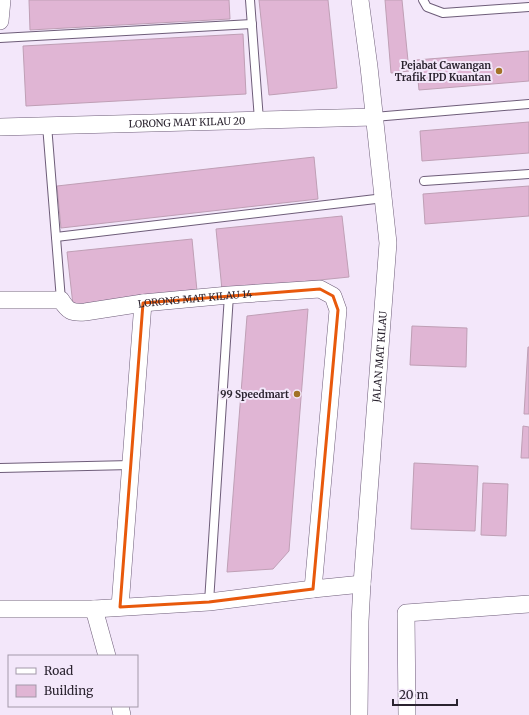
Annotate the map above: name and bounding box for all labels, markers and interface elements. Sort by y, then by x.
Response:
place label: Pejabat Cawangan Trafik IPD Kuantan [395,59,491,84]
marker: Pejabat Cawangan Trafik IPD Kuantan [494,66,504,76]
street label: LORONG MAT KILAU 20 [128,114,245,131]
street label: LORONG MAT KILAU 14 [137,287,253,311]
street label: JALAN MAT KILAU [370,310,390,404]
place label: 99 Speedmart [220,388,289,401]
marker: 99 Speedmart [292,389,302,399]
legend [8,655,138,707]
text: Road [44,663,73,678]
scale bar [393,681,457,707]
text: Building [44,683,94,698]
text: 20 m [399,687,428,702]

